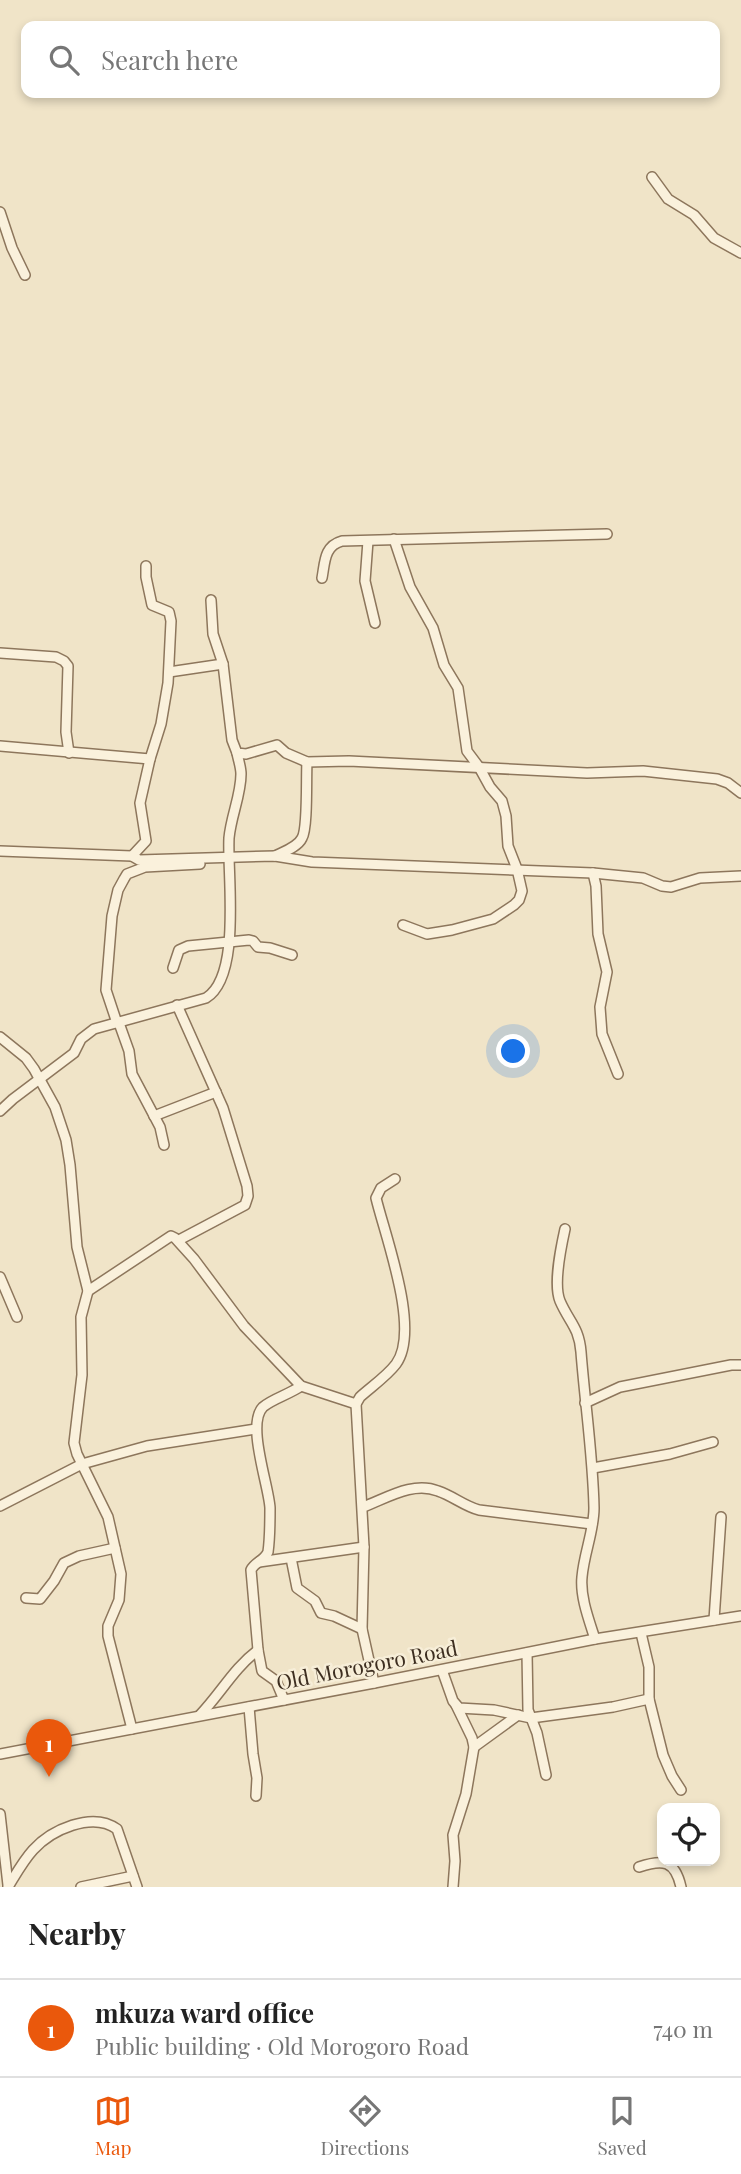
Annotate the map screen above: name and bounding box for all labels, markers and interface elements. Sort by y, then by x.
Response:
search box [21,21,720,98]
icon: search [45,41,83,79]
text: Search here [101,42,238,77]
your location [496,1034,530,1068]
street label: Old Morogoro Road [274,1633,460,1695]
pin: 1 [26,1719,72,1777]
map controls [657,1803,720,1866]
button: locate [657,1803,720,1866]
text: Nearby [28,1913,126,1953]
text: mkuza ward office [95,1995,314,2030]
text: 1 [47,2013,55,2044]
text: 740 m [653,2013,713,2044]
text: Public building · Old Morogoro Road [95,2030,469,2061]
tab: Map [94,2092,132,2160]
tab: Directions [320,2092,409,2160]
tab: Saved [597,2092,647,2160]

